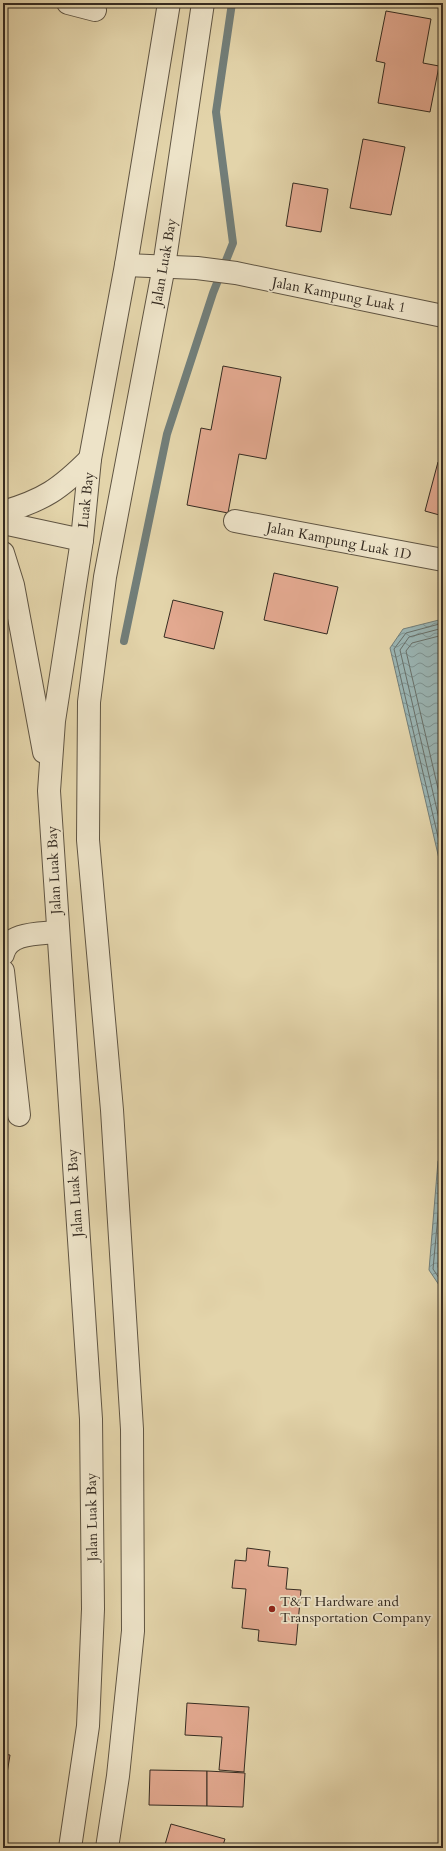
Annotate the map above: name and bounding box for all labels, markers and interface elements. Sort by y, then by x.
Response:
street label: Jalan Luak Bay [147,216,181,309]
street label: Jalan Kampung Luak 1 [269,272,407,317]
street label: Luak Bay [74,470,98,529]
street label: Jalan Kampung Luak 1D [263,517,413,564]
street label: Jalan Luak Bay [42,825,66,917]
street label: Jalan Luak Bay [62,1148,88,1240]
street label: Jalan Luak Bay [82,1472,102,1563]
place label: T&T Hardware and Transportation Company [280,1592,432,1627]
marker: T&T Hardware and Transportation Company [267,1604,277,1614]

